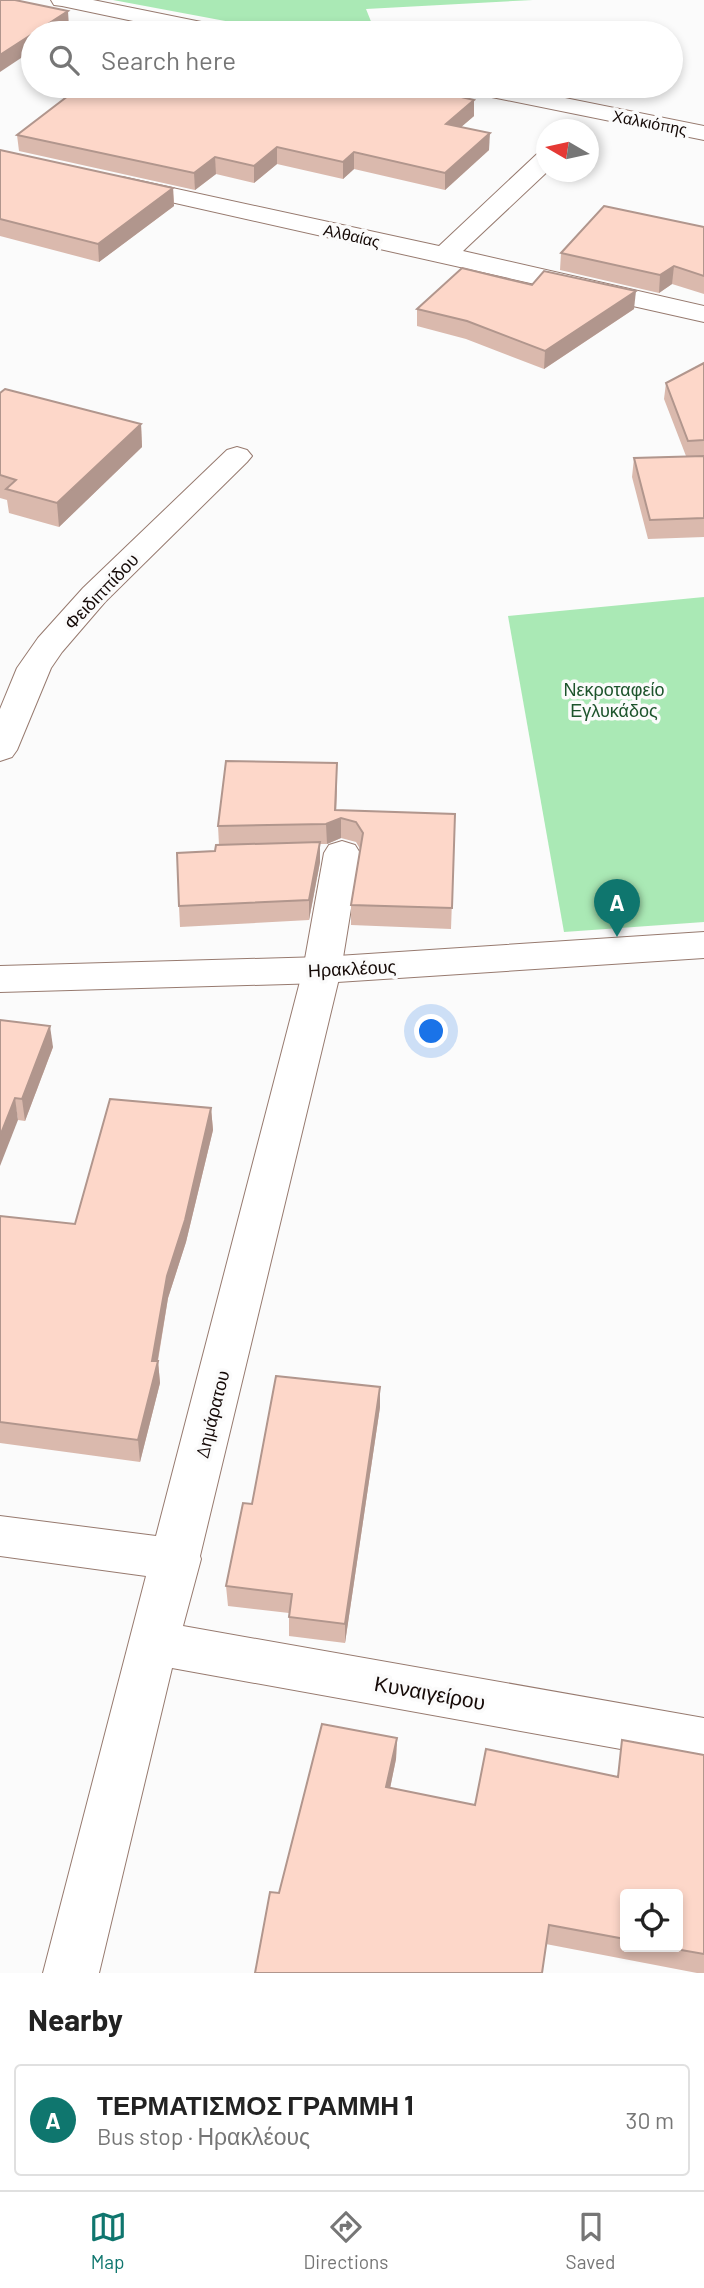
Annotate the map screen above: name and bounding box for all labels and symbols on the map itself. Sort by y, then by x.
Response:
street label: Χαλκιόπης [611,105,689,139]
north arrow [536,119,599,182]
street label: Αλθαίας [322,219,382,251]
street label: Φειδιππίδου [59,548,143,634]
park label: Νεκροταφείο Εγλυκάδος [564,678,665,721]
pin: A [594,879,640,937]
street label: Ηρακλέους [307,955,397,981]
your location [414,1014,448,1048]
street label: Δημάρατου [191,1368,233,1460]
street label: Κυναιγείρου [372,1670,488,1714]

